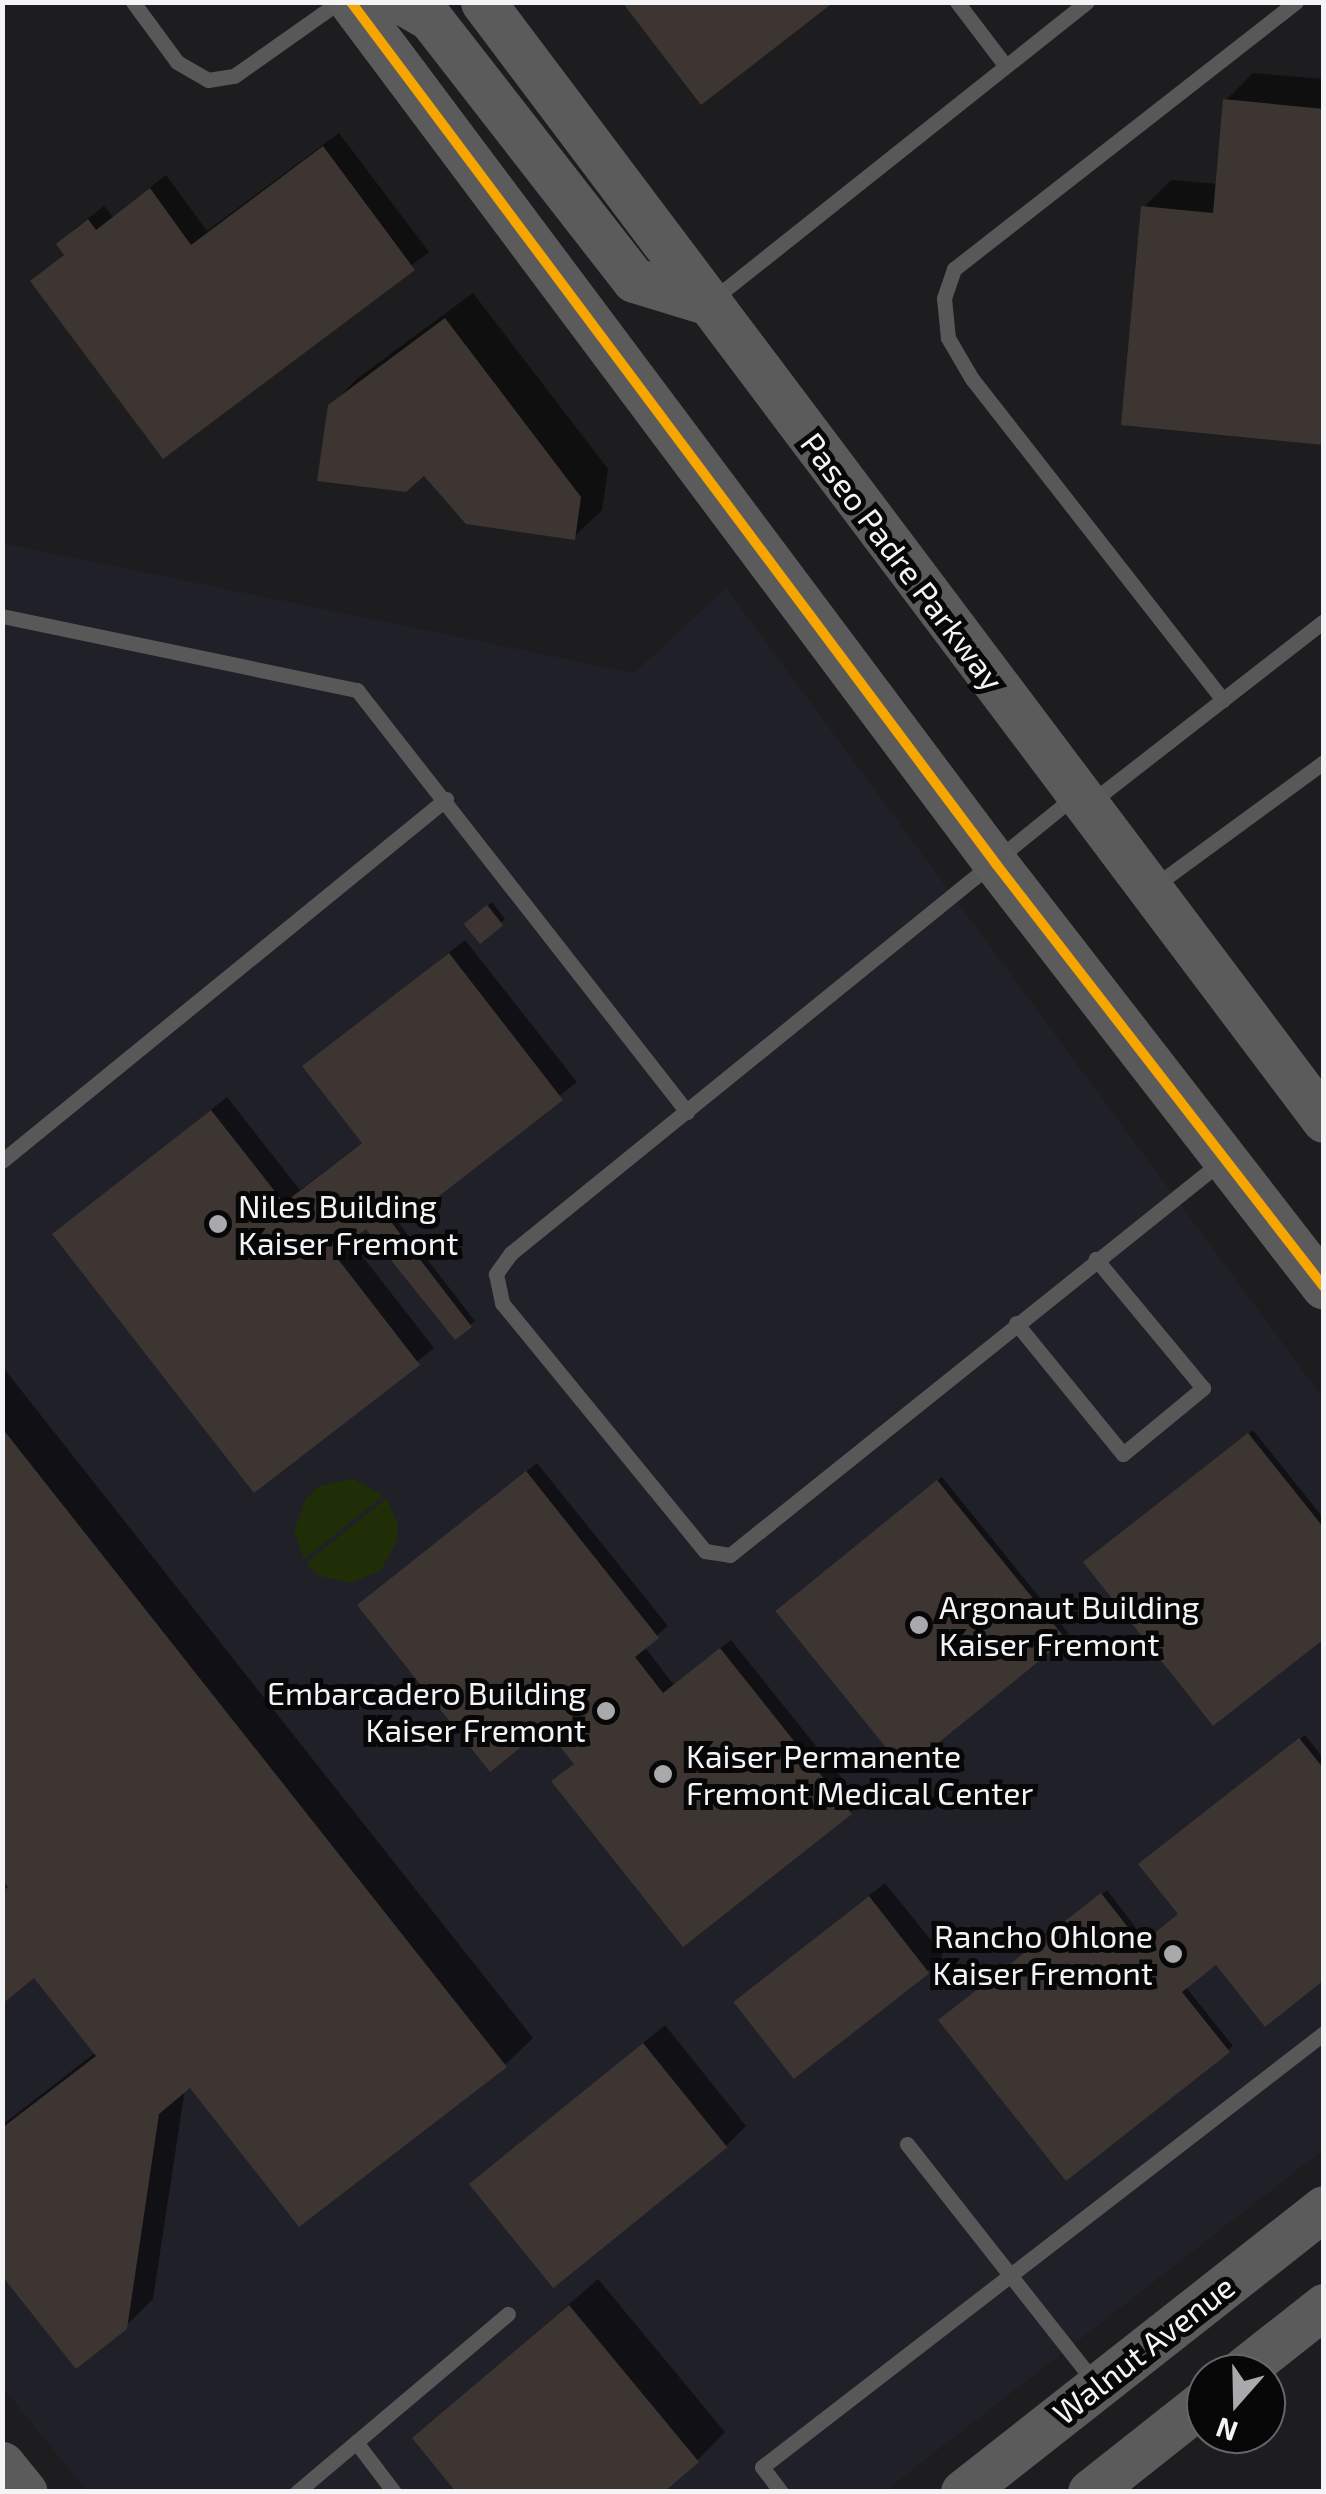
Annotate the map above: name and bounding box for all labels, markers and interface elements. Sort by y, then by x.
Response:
street label: Paseo Padre Parkway [794,425,1012,697]
place label: Niles Building Kaiser Fremont [238,1187,459,1262]
marker: Niles Building Kaiser Fremont [207,1213,229,1235]
place label: Argonaut Building Kaiser Fremont [939,1588,1199,1663]
marker: Argonaut Building Kaiser Fremont [908,1614,930,1636]
place label: Embarcadero Building Kaiser Fremont [267,1674,586,1749]
marker: Embarcadero Building Kaiser Fremont [595,1700,617,1722]
place label: Kaiser Permanente Fremont Medical Center [686,1737,1034,1812]
marker: Kaiser Permanente Fremont Medical Center [650,1761,676,1787]
place label: Rancho Ohlone Kaiser Fremont [932,1917,1153,1992]
marker: Rancho Ohlone Kaiser Fremont [1162,1943,1184,1965]
street label: Walnut Avenue [1044,2266,1242,2432]
north arrow [1186,2354,1286,2454]
text: N [1211,2411,1242,2450]

